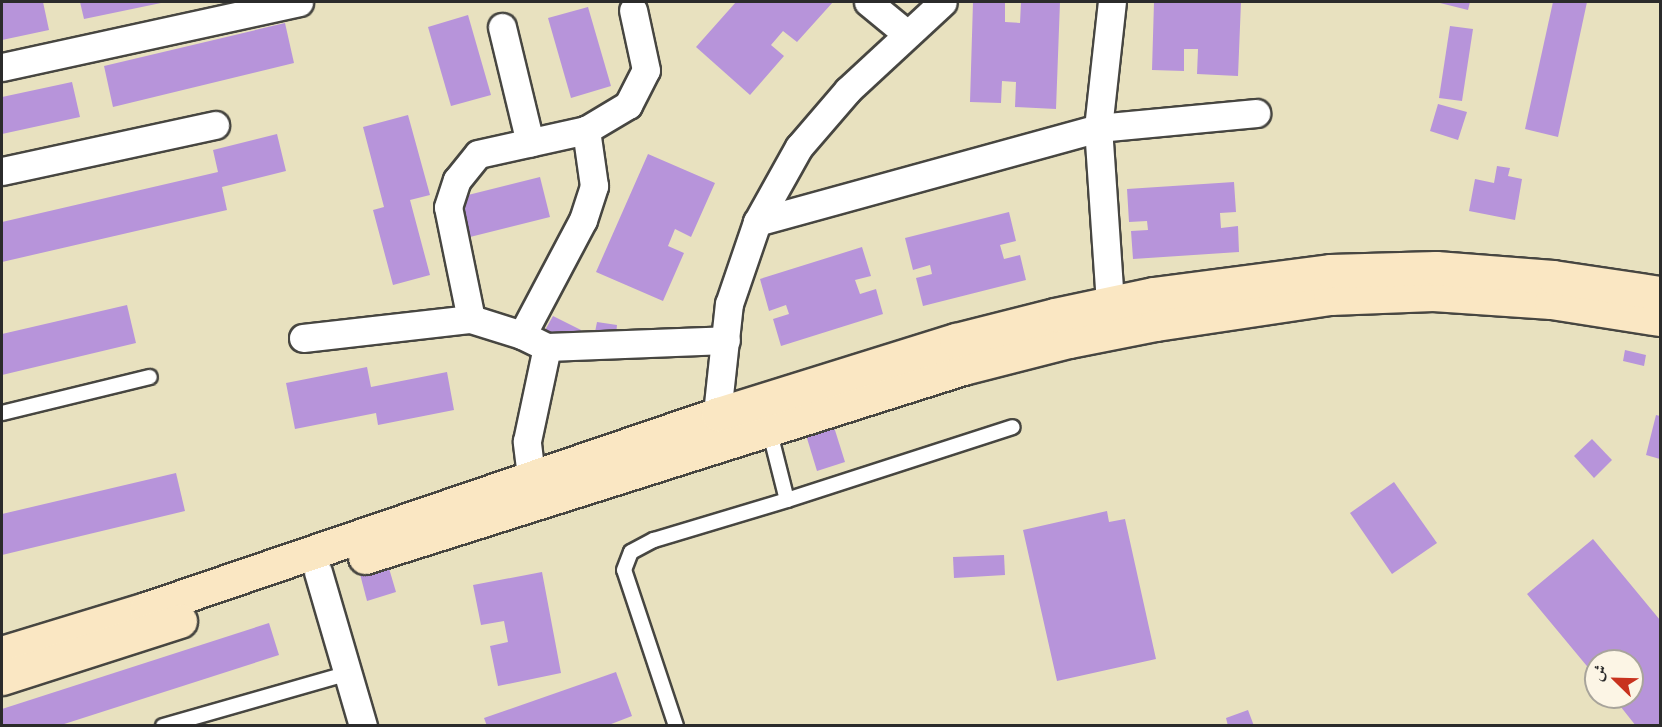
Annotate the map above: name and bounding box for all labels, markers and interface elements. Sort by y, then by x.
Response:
north arrow [1584,649,1644,709]
text: ش [1586,661,1612,684]

